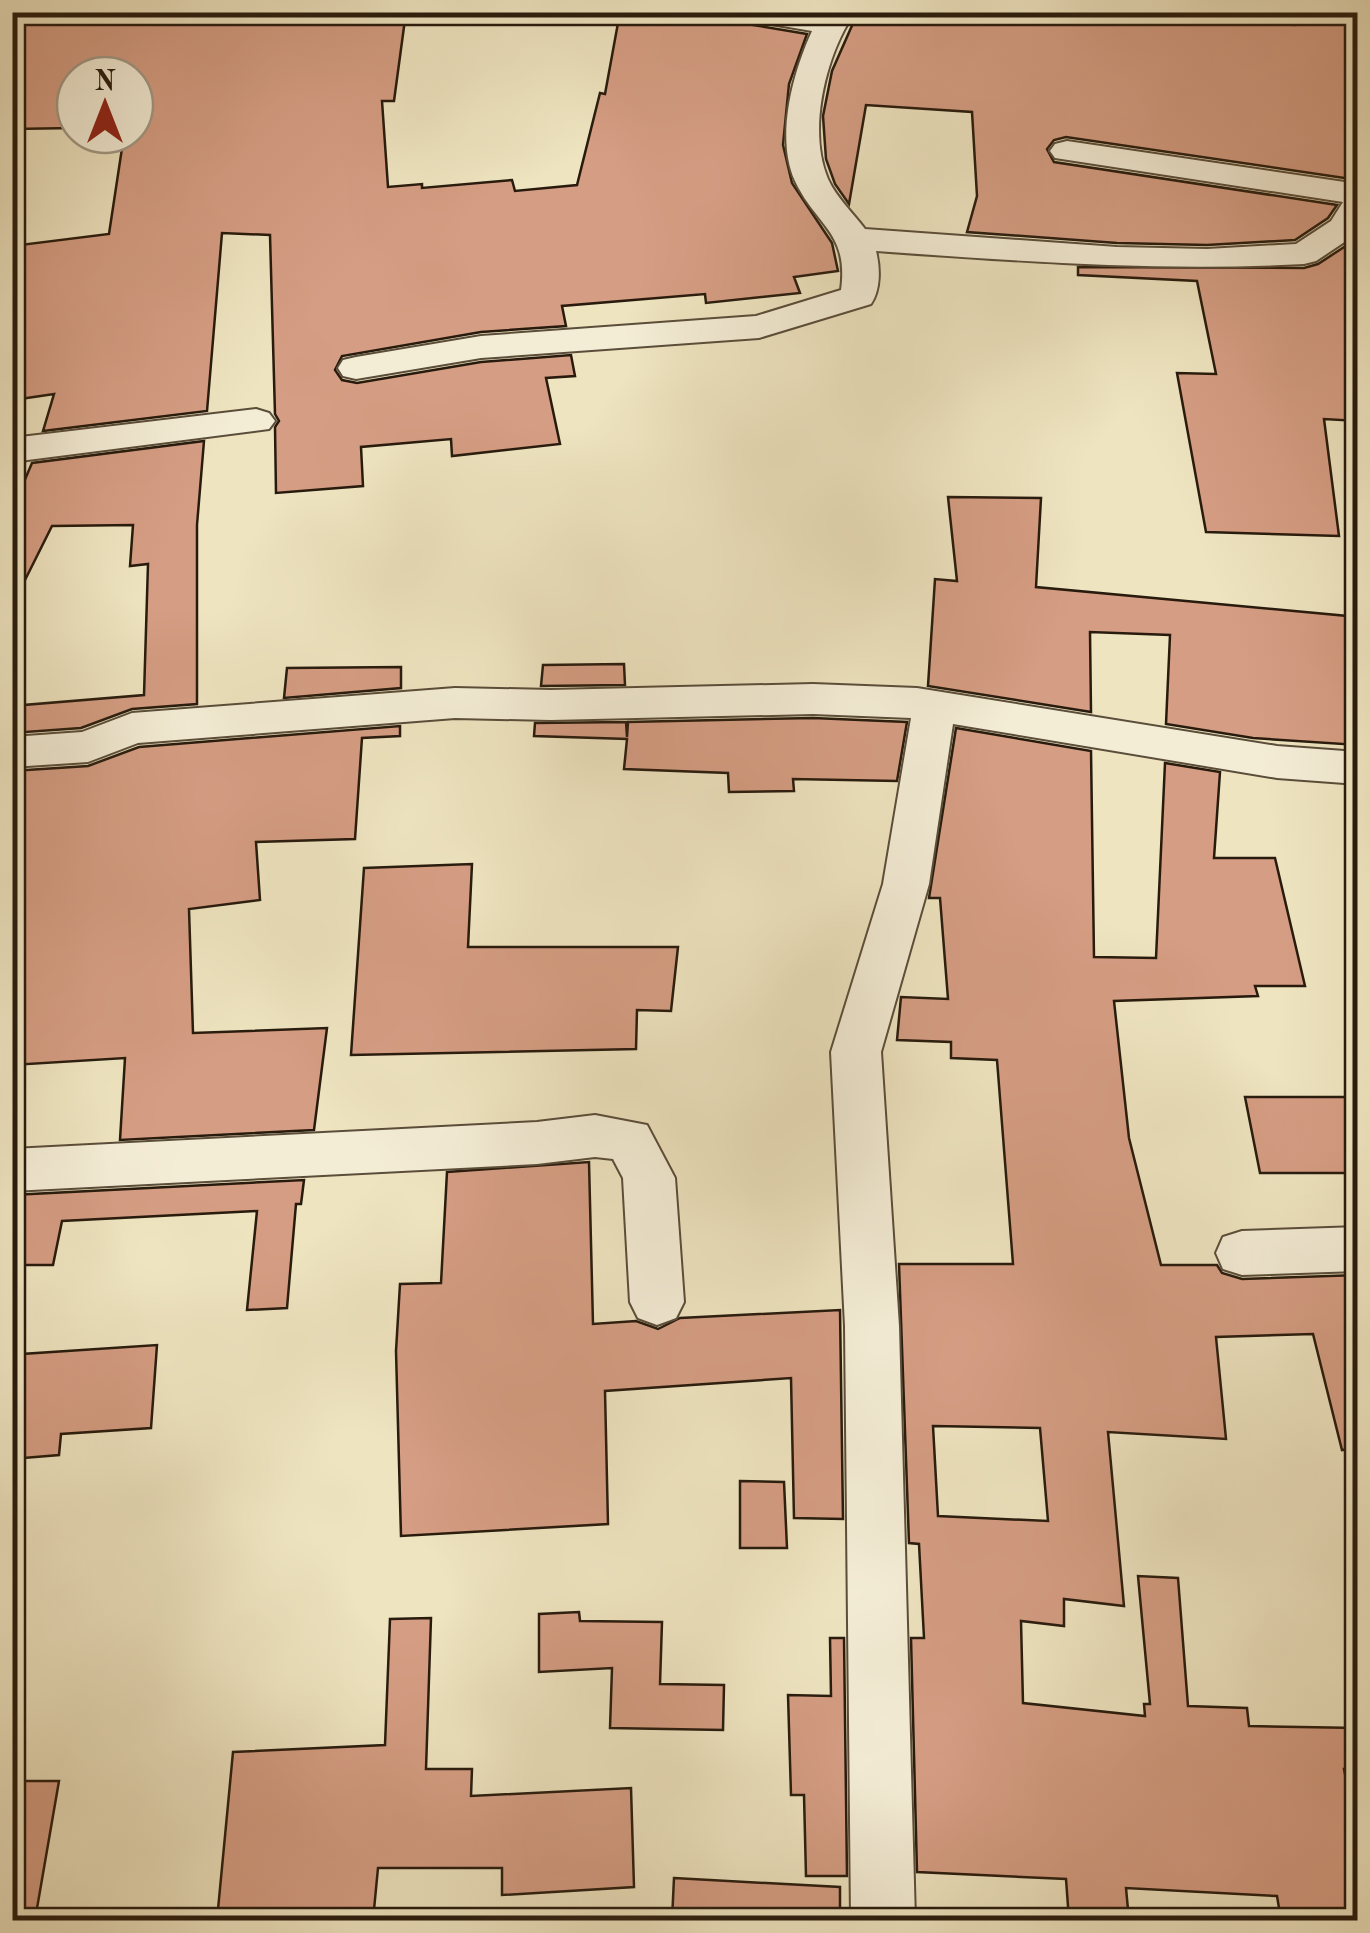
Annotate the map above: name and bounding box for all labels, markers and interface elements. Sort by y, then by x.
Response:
north arrow [55,55,155,155]
text: N [94,69,116,97]

